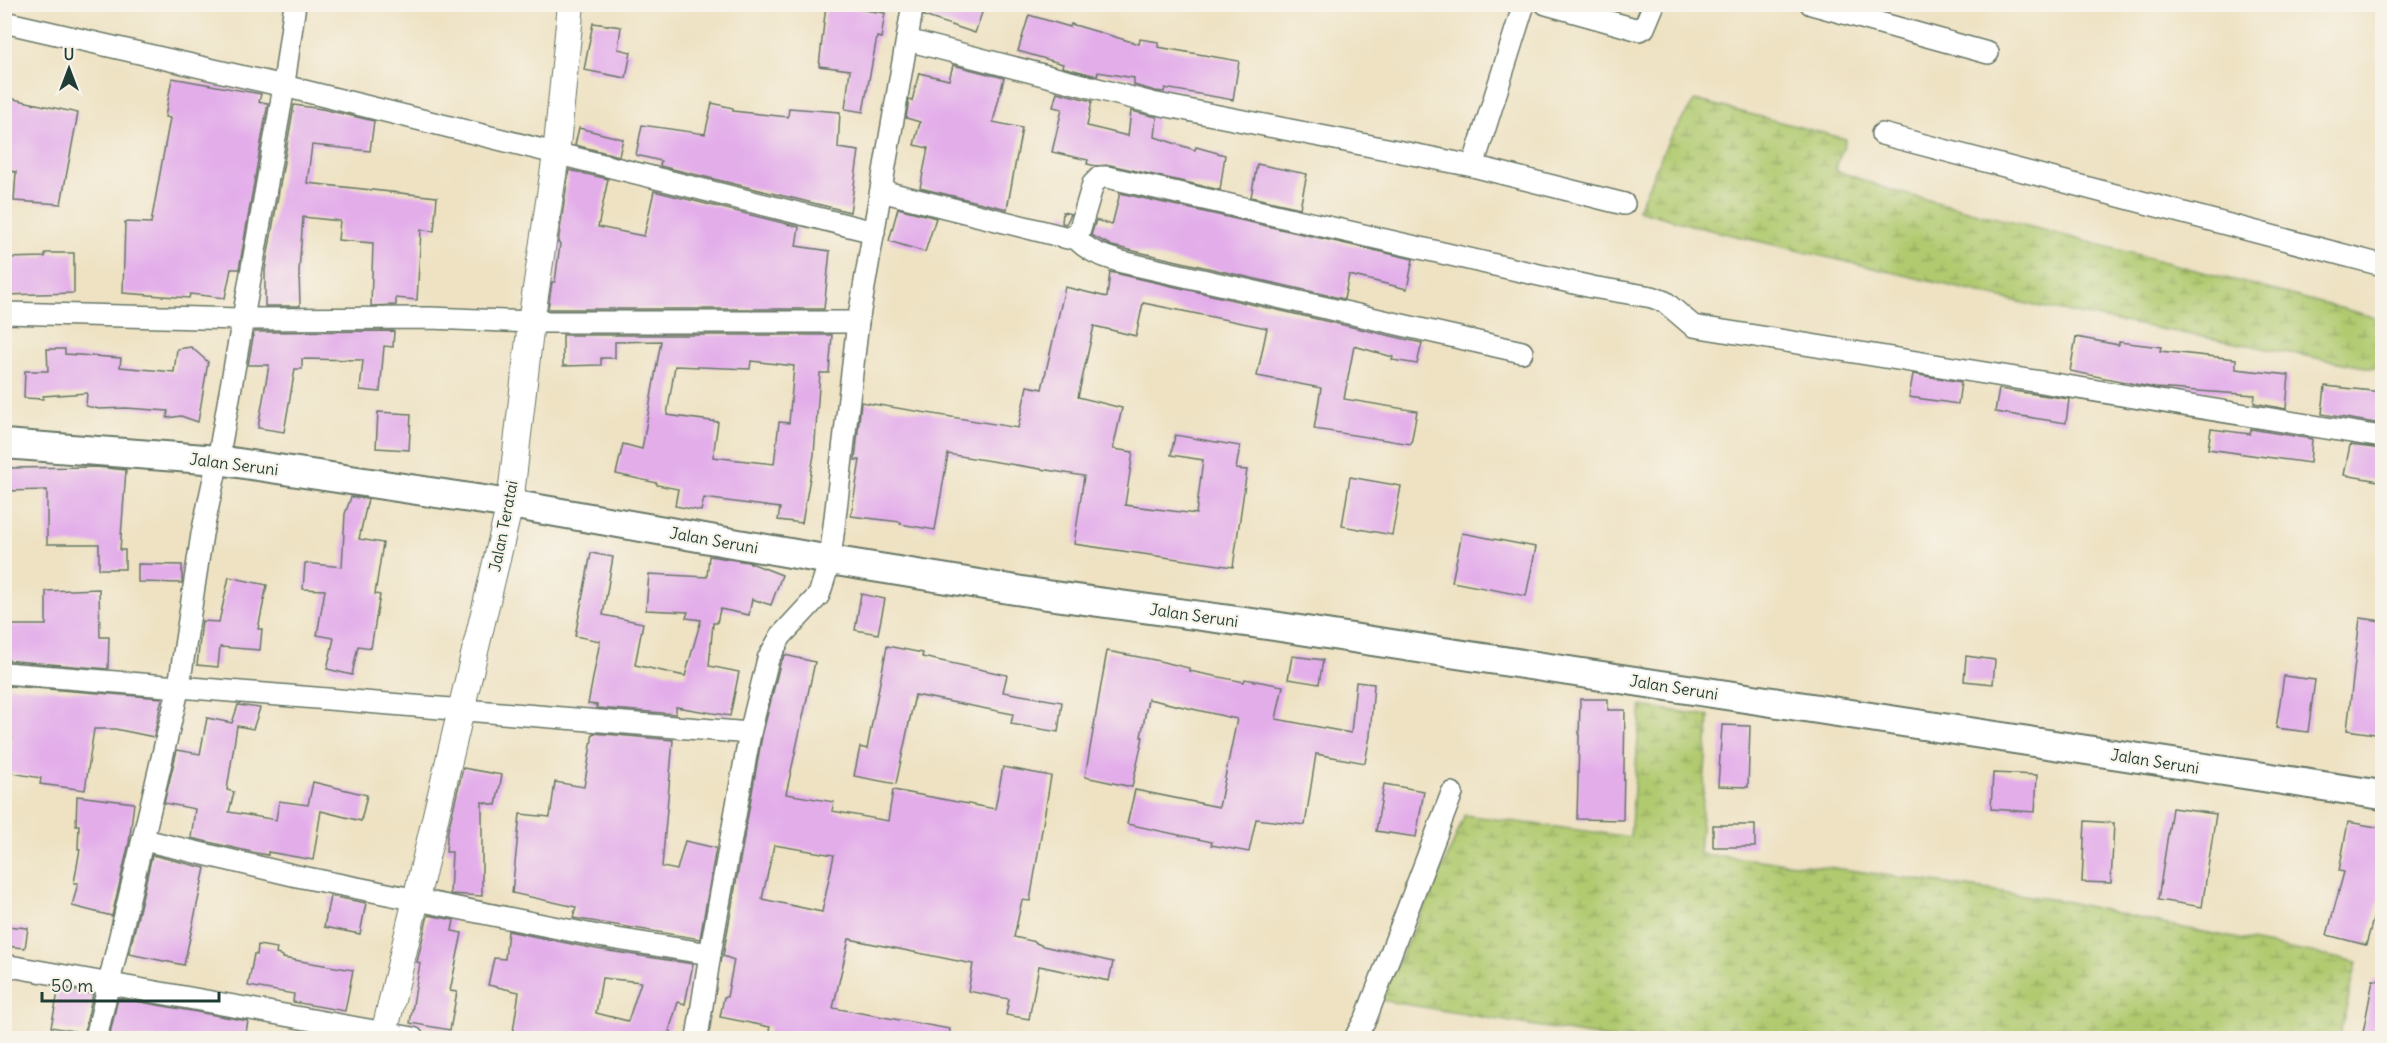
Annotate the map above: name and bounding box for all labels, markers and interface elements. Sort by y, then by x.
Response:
north arrow [39,39,99,99]
text: U [64,44,74,64]
street label: Jalan Seruni [188,449,280,479]
street label: Jalan Teratai [484,479,522,573]
street label: Jalan Seruni [668,522,760,558]
street label: Jalan Seruni [1148,599,1240,631]
street label: Jalan Seruni [1628,670,1720,704]
street label: Jalan Seruni [2109,744,2201,778]
scale bar [42,965,219,1003]
text: 50 m [51,974,93,997]

